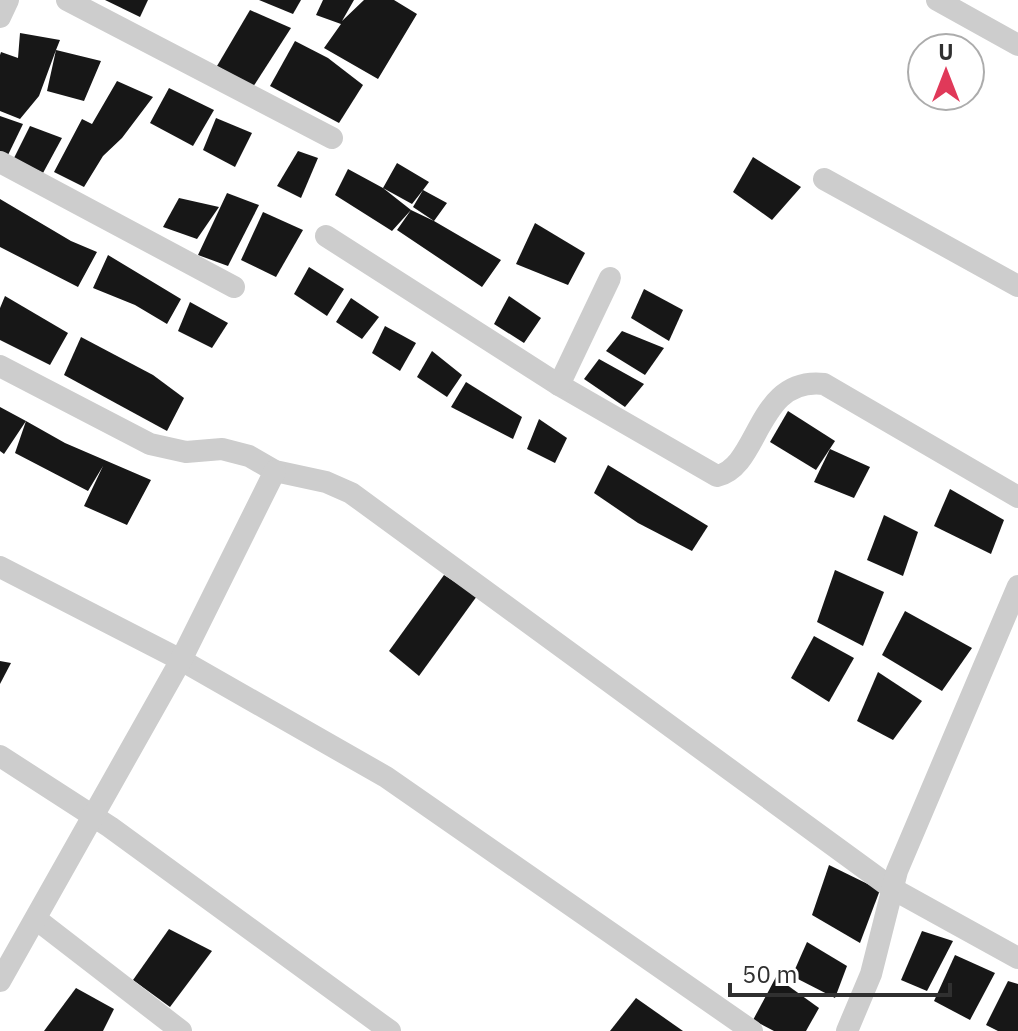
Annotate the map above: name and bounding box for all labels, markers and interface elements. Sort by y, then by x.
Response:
north arrow [906,32,986,112]
text: U [938,37,954,66]
scale bar [730,947,950,997]
text: 50 m [742,958,797,990]

